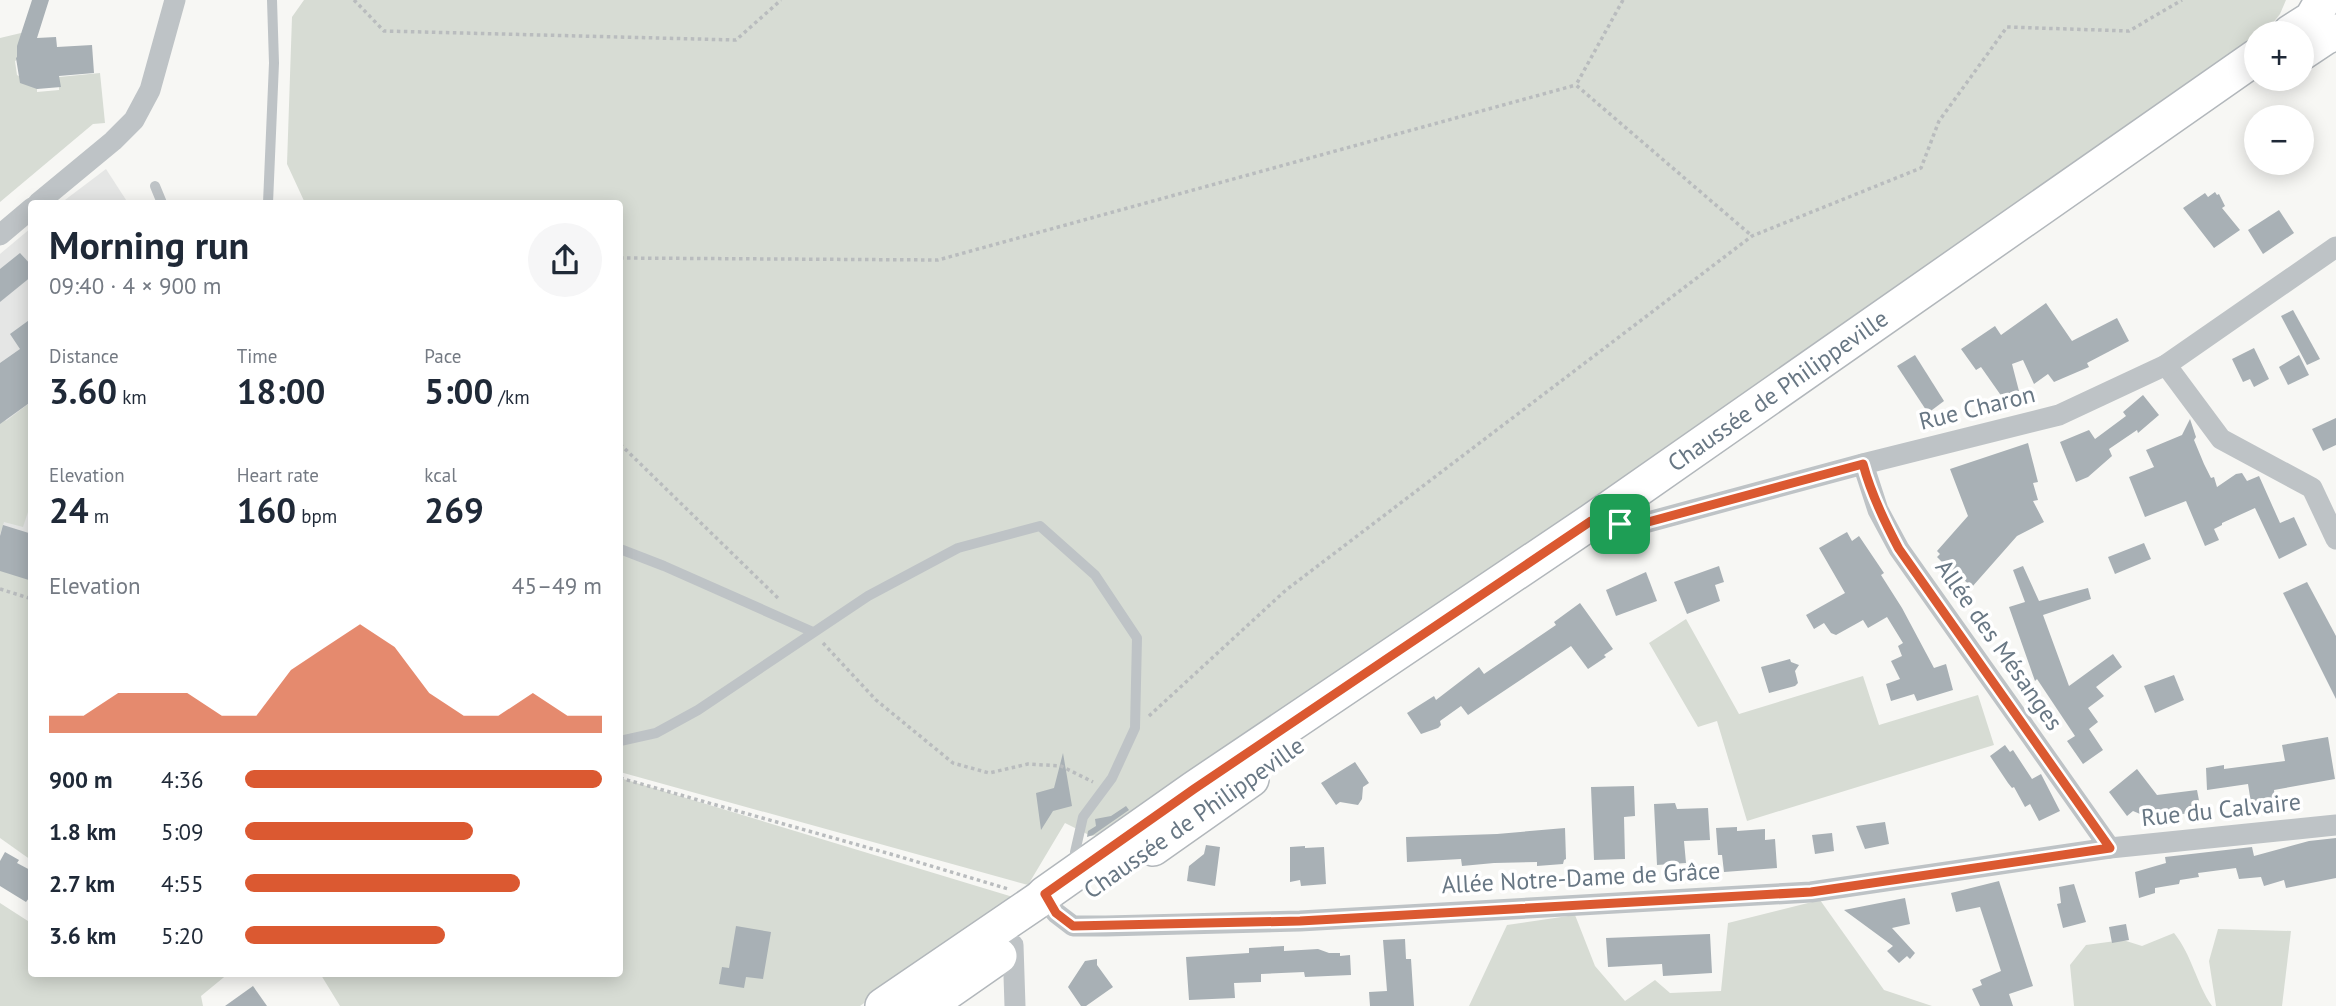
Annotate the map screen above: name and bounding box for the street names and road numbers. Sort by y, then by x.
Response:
street label: Chaussée de Philippeville [1661,303,1894,478]
street label: Rue Charon [1916,378,2038,437]
street label: Allée des Mésanges [1929,553,2070,736]
street label: Chaussée de Philippeville [1077,730,1310,905]
street label: Rue du Calvaire [2140,786,2302,833]
street label: Allée Notre-Dame de Grâce [1441,855,1721,900]

